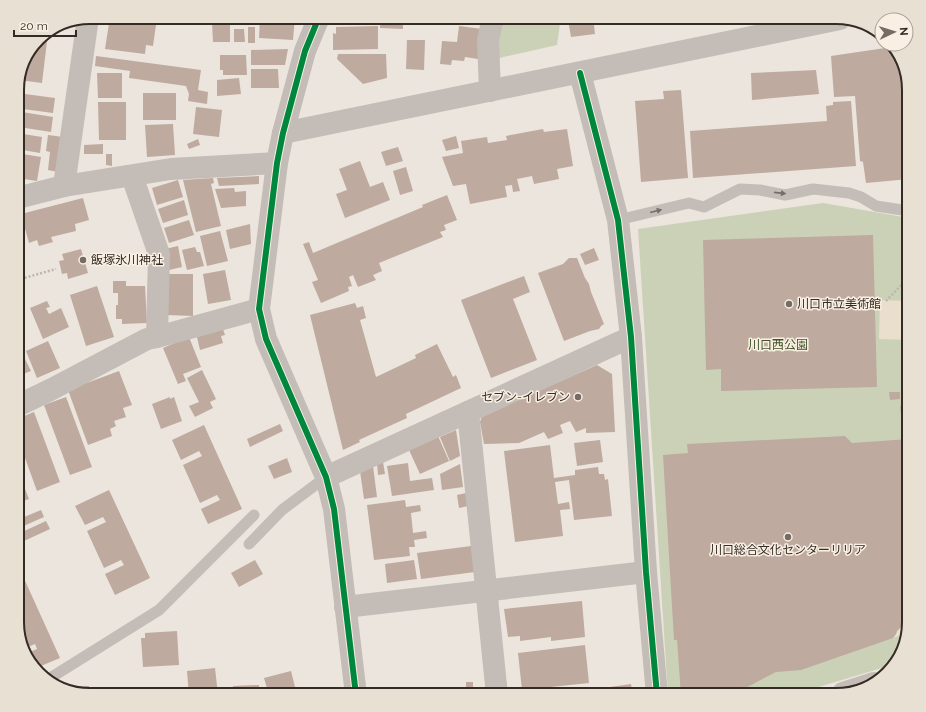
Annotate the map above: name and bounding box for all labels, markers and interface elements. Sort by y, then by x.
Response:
scale bar [14,12,76,38]
north arrow [874,12,914,52]
text: 20 m [20,19,48,33]
text: N [897,27,910,36]
one-way arrow [774,190,786,197]
one-way arrow [650,208,662,214]
place label: 飯塚氷川神社 [91,253,163,267]
marker: 飯塚氷川神社 [78,255,88,265]
place label: 川口市立美術館 [797,297,881,311]
marker: 川口市立美術館 [784,299,794,309]
park label: 川口西公園 [748,338,808,352]
place label: セブン-イレブン [481,390,570,404]
marker: セブン-イレブン [573,392,583,402]
marker: 川口総合文化センターリリア [783,532,793,542]
place label: 川口総合文化センターリリア [710,543,866,557]

